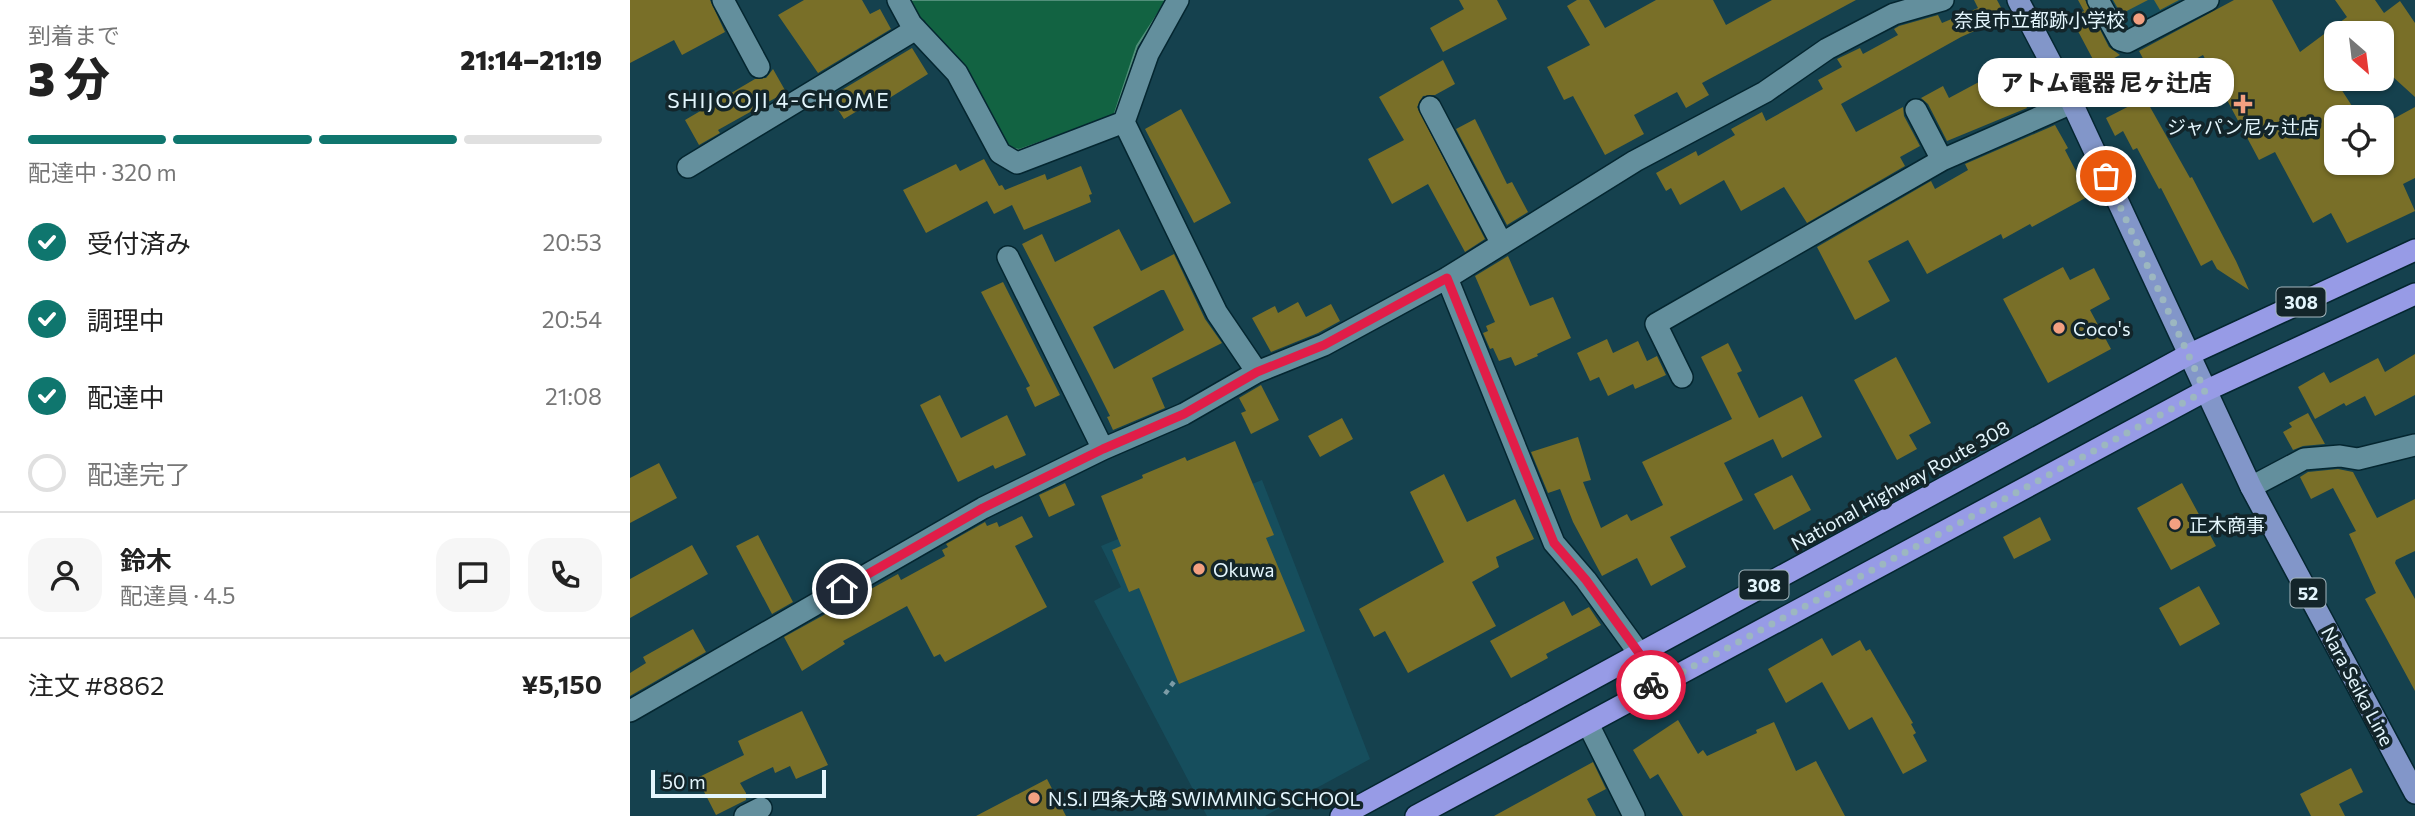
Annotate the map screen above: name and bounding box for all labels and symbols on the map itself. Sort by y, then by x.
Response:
place label: 奈良市立都跡小学校 [1954,8,2125,31]
marker: 奈良市立都跡小学校 [2131,11,2147,27]
north arrow [2324,21,2394,91]
callout: アトム電器 尼ヶ辻店 [1978,57,2234,106]
district label: SHIJOOJI 4-CHOME [667,87,891,112]
marker: ジャパン尼ヶ辻店 [2235,96,2251,112]
place label: ジャパン尼ヶ辻店 [2167,115,2319,138]
pin [2076,146,2136,206]
road number: 308 [2276,288,2326,316]
place label: Coco's [2073,317,2131,340]
marker: Coco's [2051,320,2067,336]
street label: National Highway Route 308 [1787,415,2013,555]
place label: 正木商事 [2189,513,2265,536]
marker: 正木商事 [2167,516,2183,532]
place label: Okuwa [1213,558,1274,581]
pin [812,559,872,619]
marker: Okuwa [1191,561,1207,577]
road number: 308 [1740,570,1788,600]
road number: 52 [2290,578,2326,608]
street label: Nara Seika Line [2317,622,2399,750]
courier [1616,650,1686,720]
scale bar [651,767,826,799]
place label: N.S.I 四条大路 SWIMMING SCHOOL [1048,787,1361,810]
marker: N.S.I 四条大路 SWIMMING SCHOOL [1026,790,1042,806]

